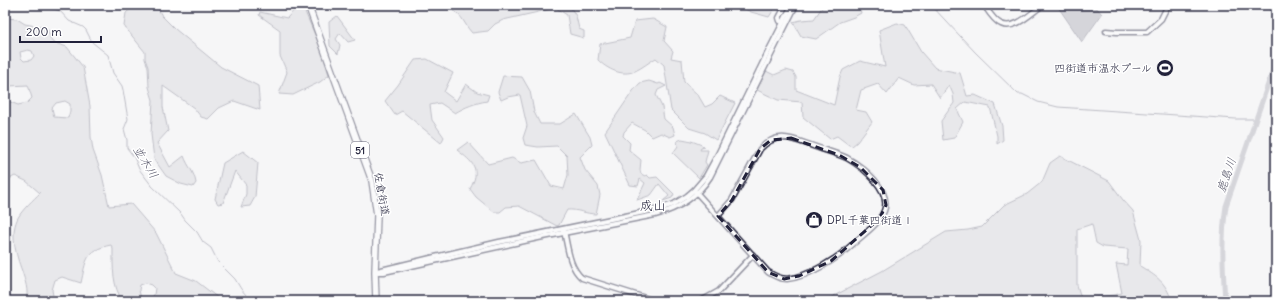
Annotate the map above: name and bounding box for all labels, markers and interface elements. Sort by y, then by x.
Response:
scale bar [20,18,101,44]
text: 200 m [26,24,62,39]
sports icon: 四街道市温水プール [1155,58,1175,78]
place label: 四街道市温水プール [1054,61,1152,75]
road number: 51 [351,142,369,158]
water label: 並木川 [130,143,162,181]
water label: 鹿島川 [1213,156,1239,194]
street label: 佐倉街道 [371,171,393,217]
district label: 成山 [640,197,666,214]
shop icon: DPL千葉四街道Ⅰ [804,210,824,230]
place label: DPL千葉四街道Ⅰ [827,213,913,227]

